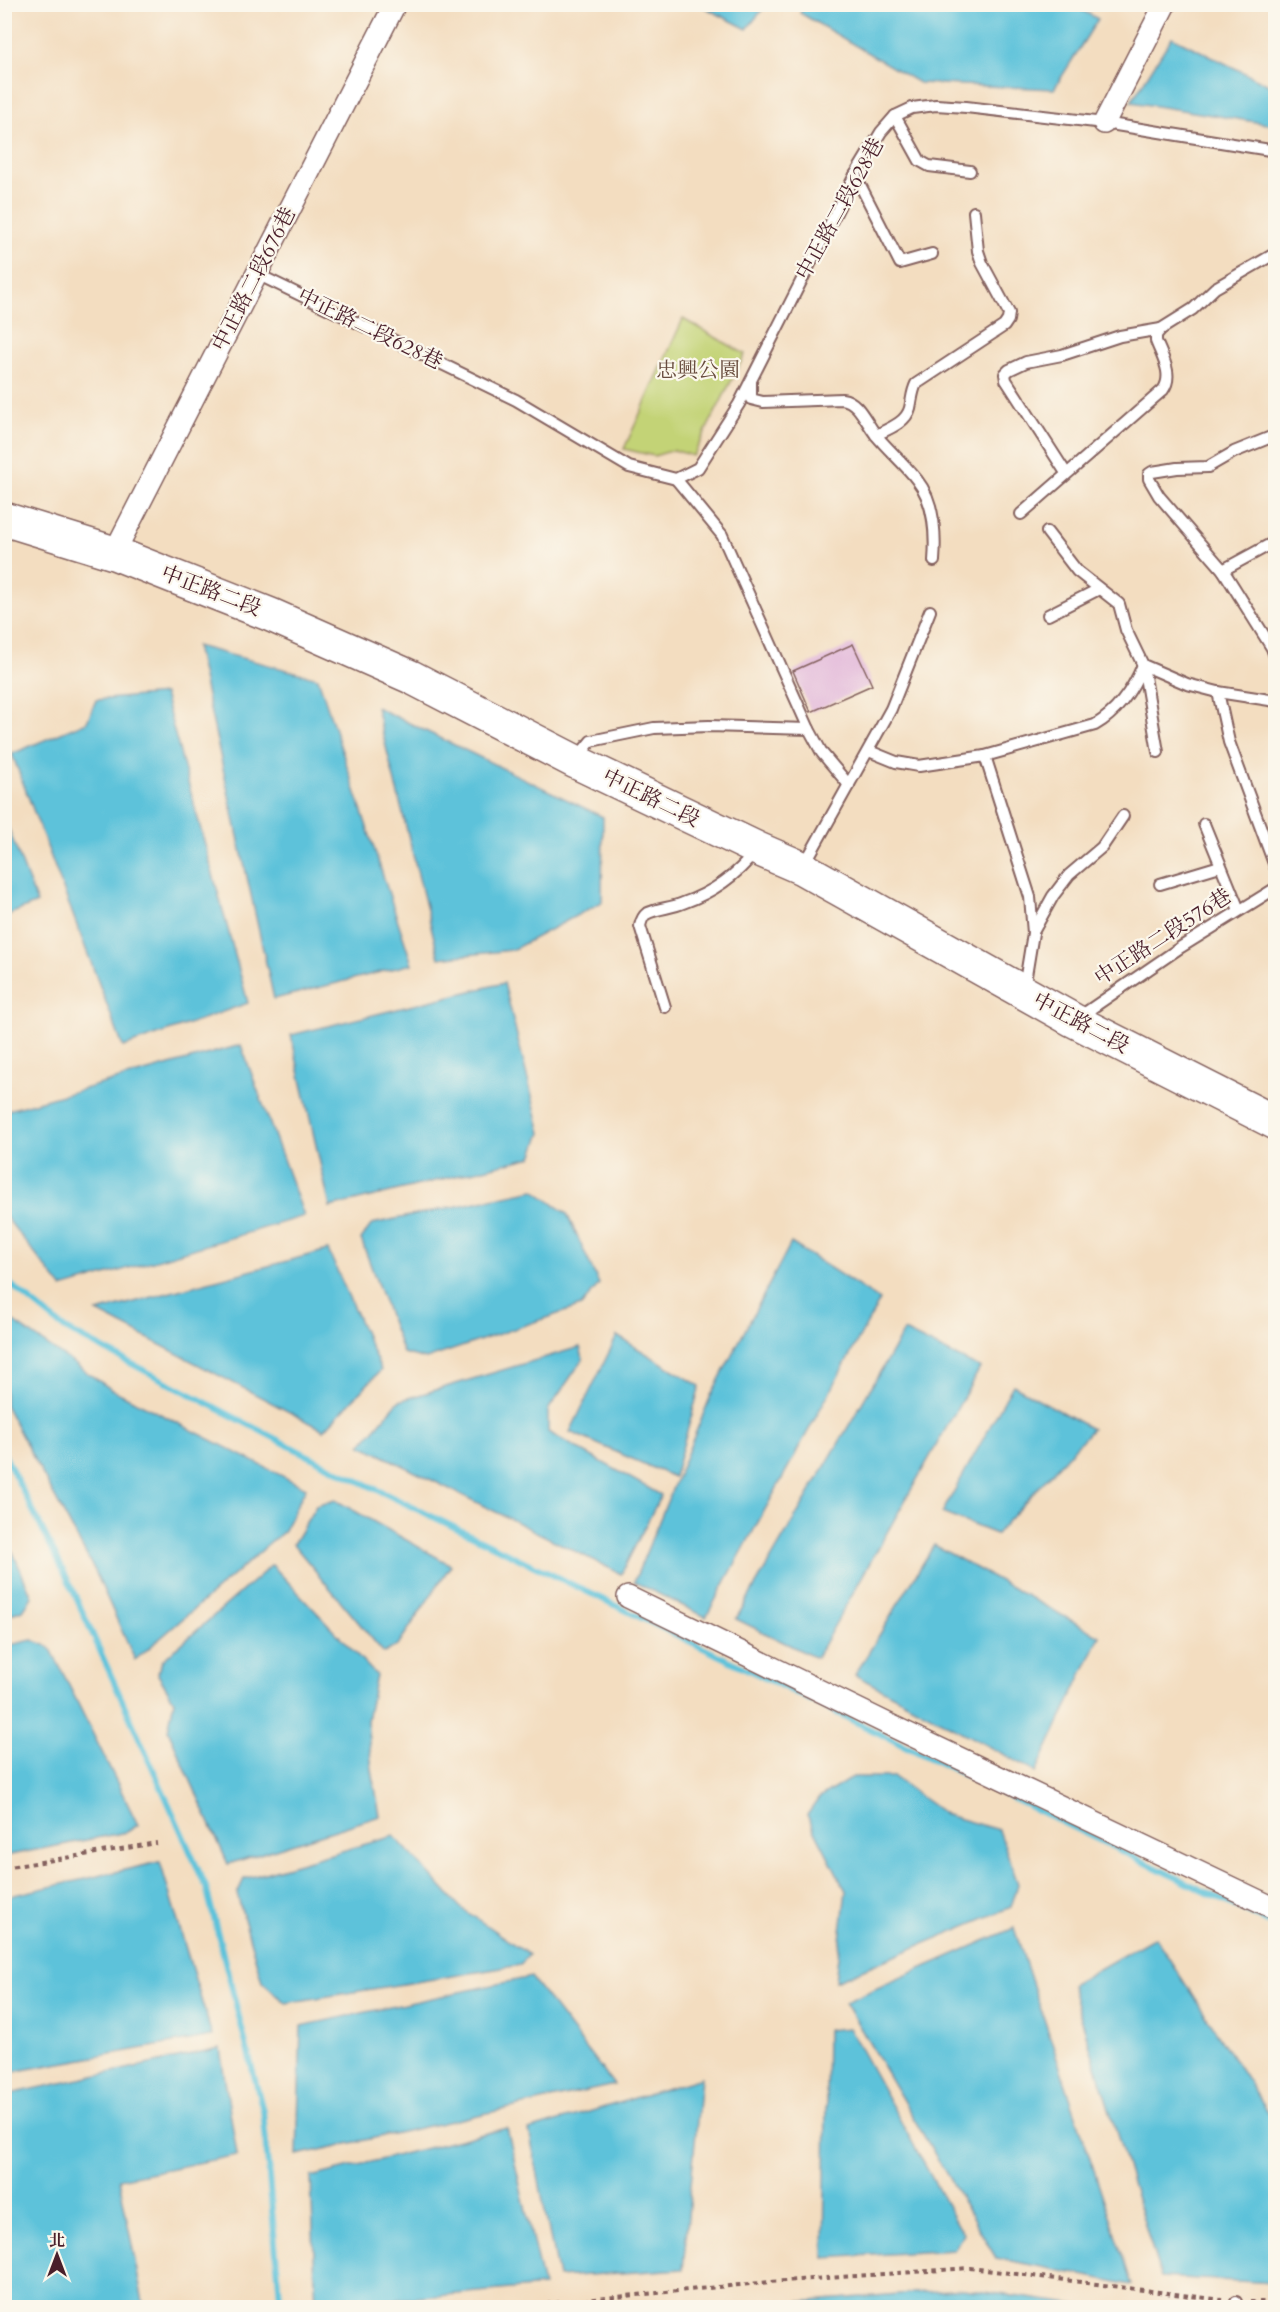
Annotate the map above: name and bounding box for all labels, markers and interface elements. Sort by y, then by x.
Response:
street label: 中正路二段628巷 [789,133,891,285]
street label: 中正路二段676巷 [205,202,303,356]
street label: 中正路二段628巷 [293,281,447,377]
park label: 忠興公園 [656,356,740,385]
street label: 中正路二段 [157,559,265,623]
street label: 中正路二段 [597,762,705,834]
street label: 中正路二段576巷 [1089,882,1237,992]
street label: 中正路二段 [1028,986,1134,1060]
north arrow [27,2225,87,2285]
text: 北 [49,2230,65,2252]

